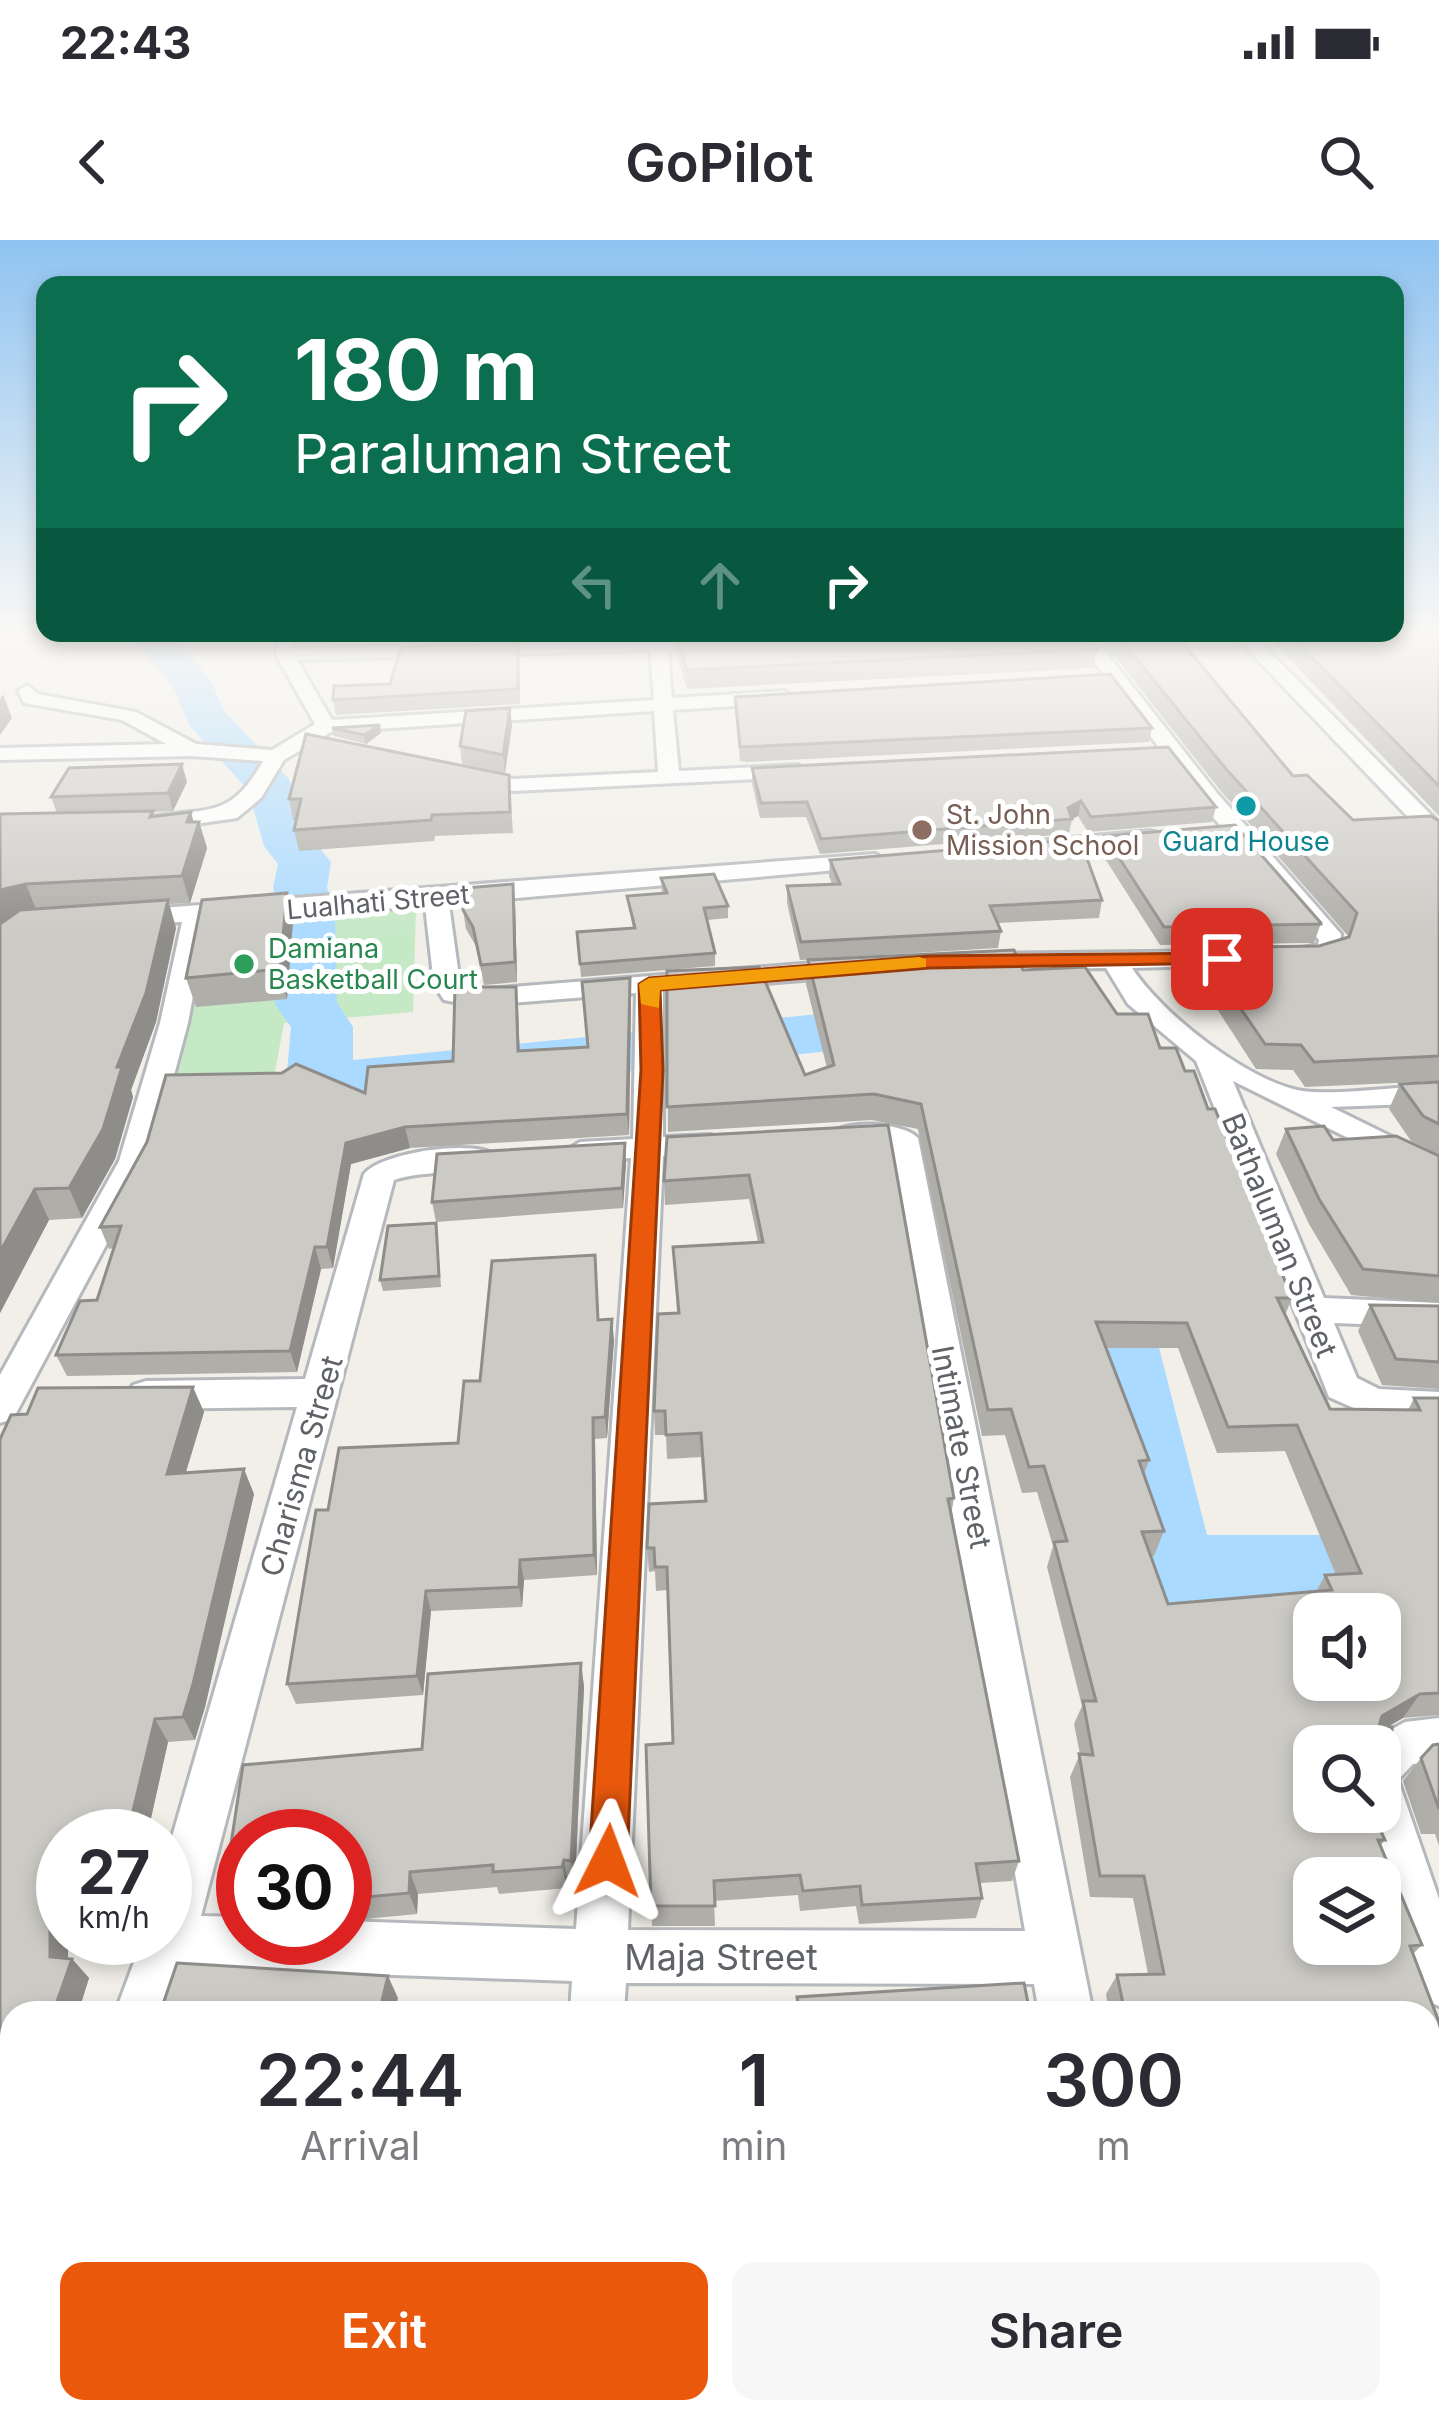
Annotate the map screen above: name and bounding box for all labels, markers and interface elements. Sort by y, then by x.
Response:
text: 22:43 [60,15,191,70]
icon: back [60,129,126,195]
icon: search [1313,129,1379,195]
text: GoPilot [625,130,814,195]
text: 180 m [294,319,538,420]
icon: right [96,324,252,480]
text: Paraluman Street [294,421,732,486]
icon: left [561,552,627,618]
icon: ahead [687,552,753,618]
icon: right [813,552,879,618]
marker: Guard House [1233,793,1259,819]
place label: St. John Mission School [946,798,1139,862]
marker: St. John Mission School [909,817,935,843]
place label: Guard House [1162,825,1330,858]
street label: Lualhati Street [285,878,471,926]
pin [1171,908,1273,1010]
icon: arrive [1189,926,1255,992]
place label: Damiana Basketball Court [268,932,478,996]
marker: Damiana Basketball Court [231,951,257,977]
street label: Bathaluman Street [1215,1108,1345,1362]
street label: Intimate Street [925,1342,999,1552]
street label: Charisma Street [252,1351,350,1580]
map controls [1293,1593,1401,1965]
button: sound [1293,1593,1401,1701]
button: search [1293,1725,1401,1833]
position arrow [545,1798,671,1924]
speed limit sign: 30 [216,1809,372,1965]
text: 27 [78,1836,150,1908]
button: layers [1293,1857,1401,1965]
text: km/h [78,1899,150,1935]
street label: Maja Street [624,1935,818,1979]
text: 22:44 [256,2036,465,2123]
text: 1 [739,2036,769,2123]
text: 300 [1043,2036,1184,2123]
text: Arrival [300,2122,420,2169]
text: min [721,2122,787,2169]
text: m [1097,2122,1131,2169]
button: Exit [60,2262,708,2400]
button: Share [732,2262,1380,2400]

